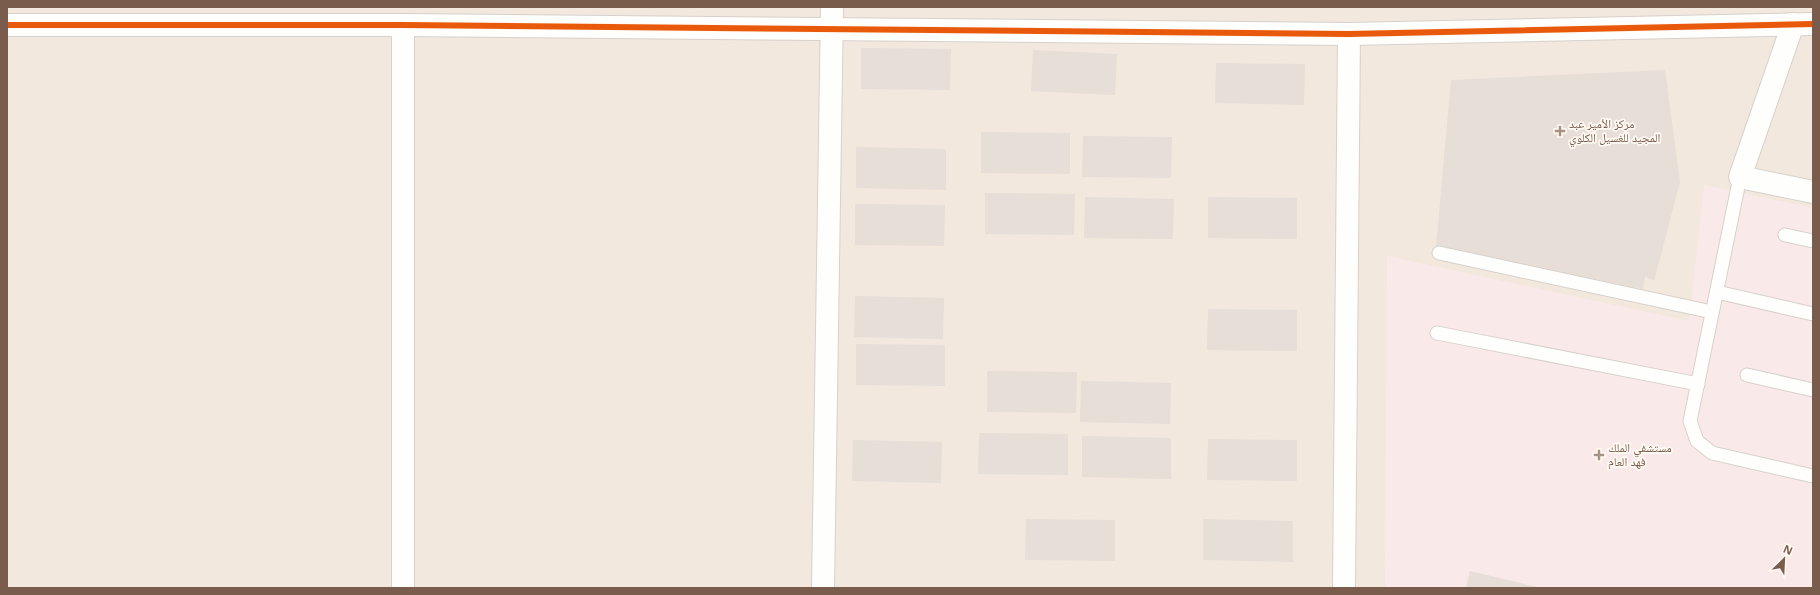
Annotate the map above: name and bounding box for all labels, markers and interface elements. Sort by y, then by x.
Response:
place label: مركز الأمير عبد المجيد للغسيل الكلوي [1569,115,1660,148]
marker: مركز الأمير عبد المجيد للغسيل الكلوي [1554,125,1566,137]
place label: مستشفي الملك فهد العام [1608,439,1672,470]
marker: مستشفي الملك فهد العام [1593,449,1605,461]
north arrow [1764,539,1804,579]
text: N [1781,541,1795,558]

